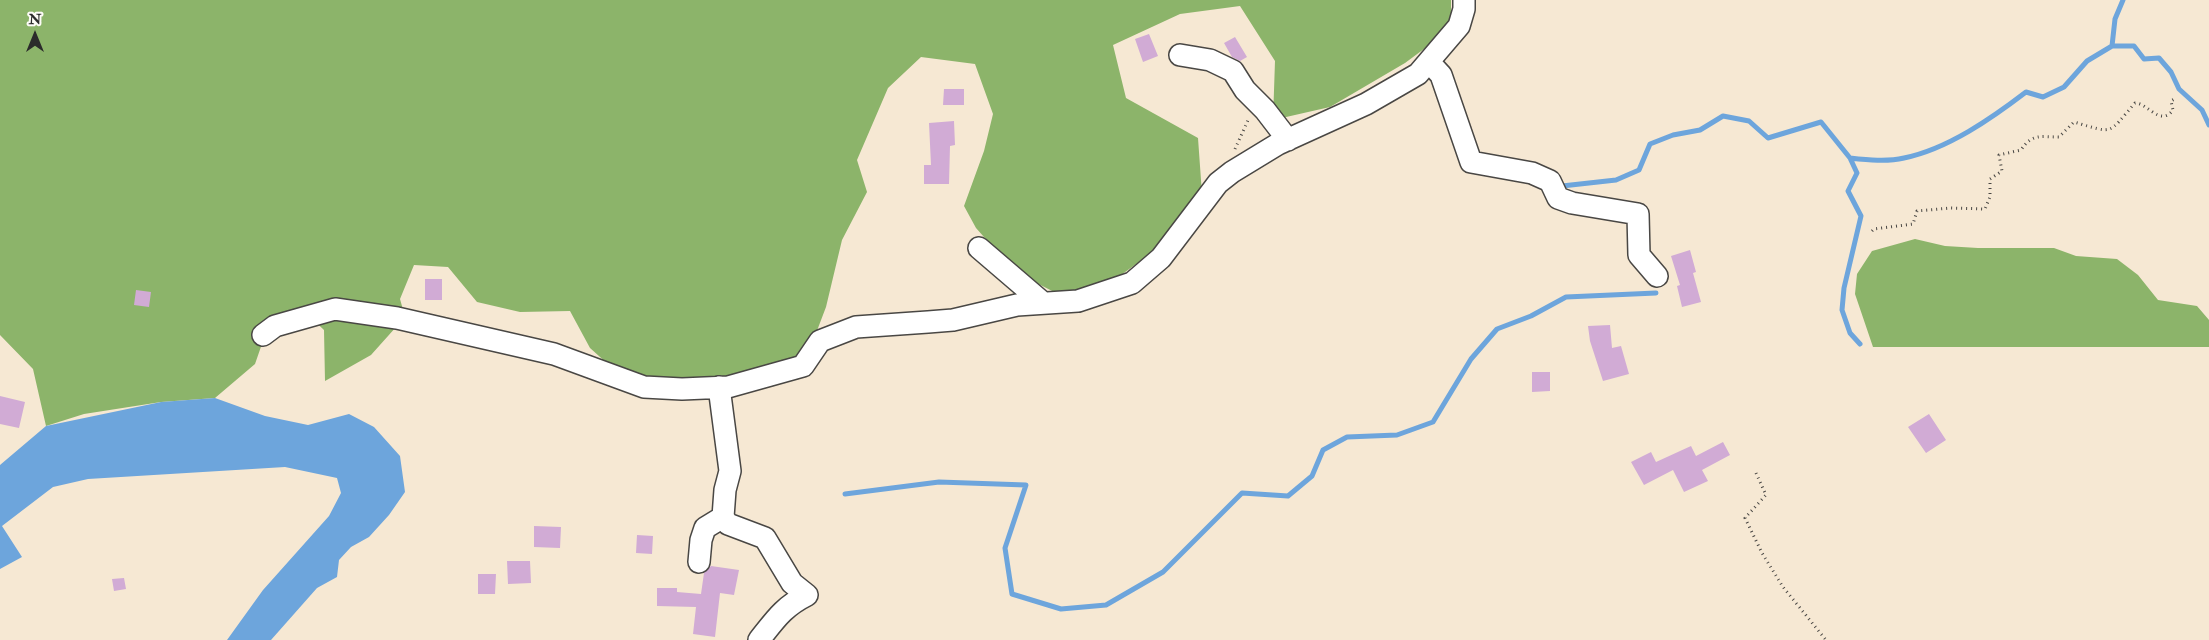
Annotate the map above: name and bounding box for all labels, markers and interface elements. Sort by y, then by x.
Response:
north arrow [10,10,60,60]
text: N [29,11,41,28]

